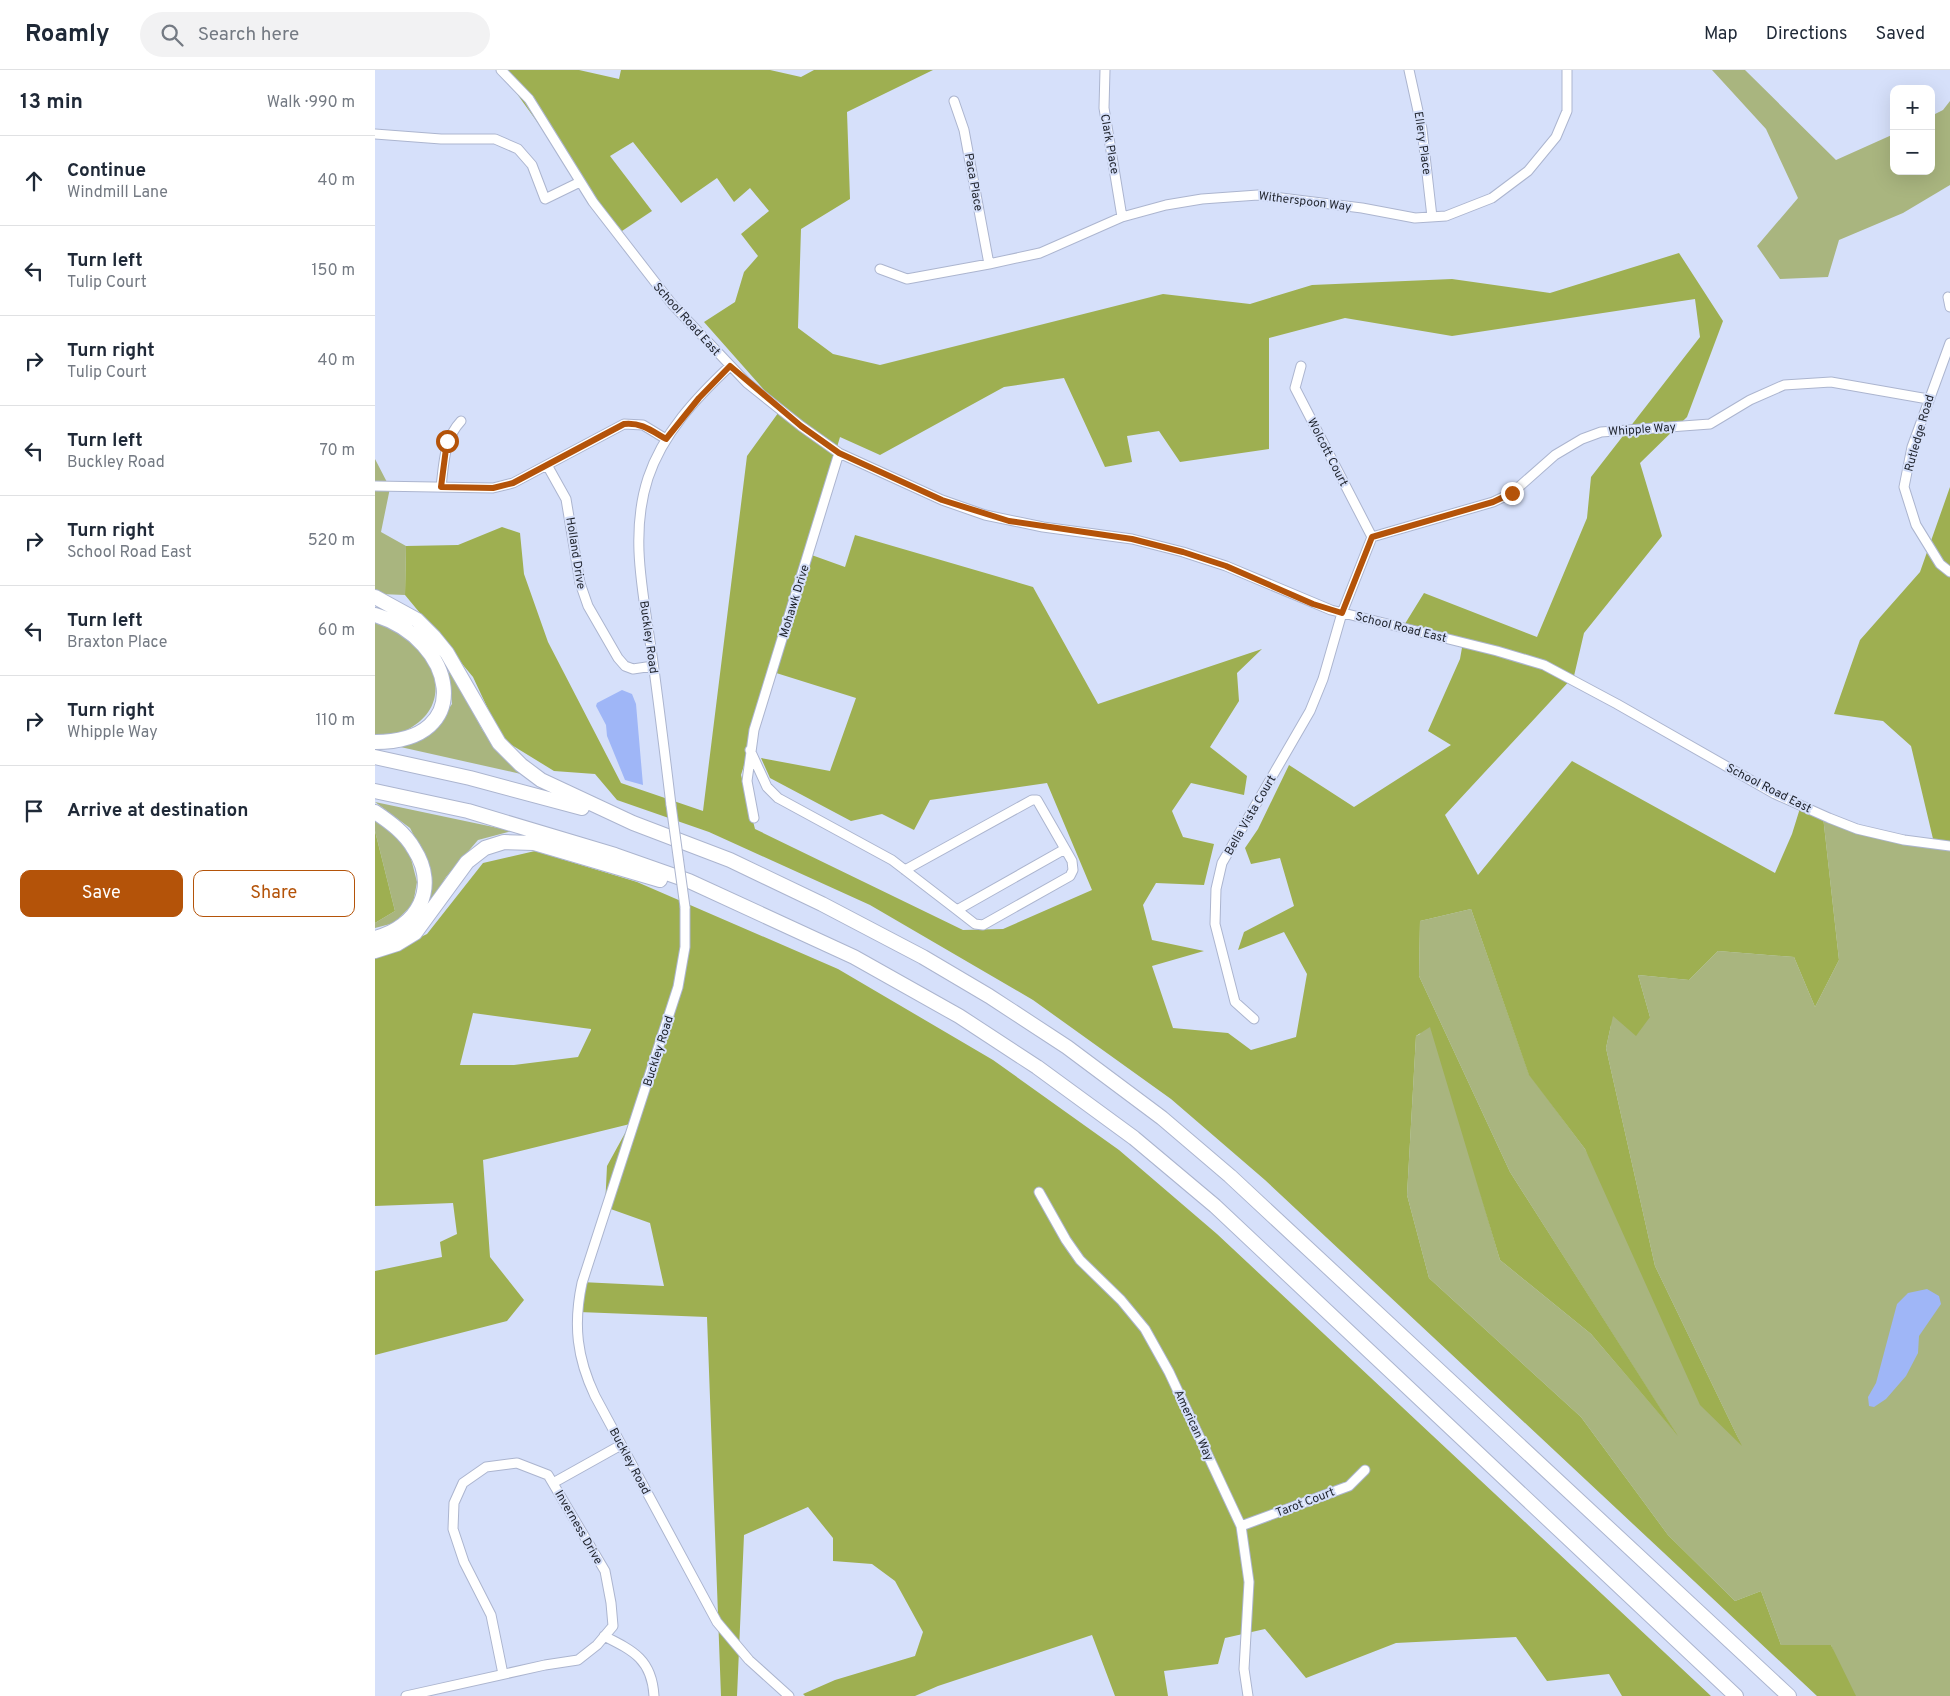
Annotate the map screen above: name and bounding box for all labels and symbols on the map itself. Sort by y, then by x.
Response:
street label: Ellery Place [1410,110,1434,176]
street label: Clark Place [1096,113,1122,176]
street label: Paca Place [960,152,986,212]
street label: Witherspoon Way [1258,188,1352,216]
street label: School Road East [649,280,723,360]
street label: Rutledge Road [1901,393,1939,474]
street label: Wolcott Court [1303,415,1351,489]
street label: Whipple Way [1608,420,1677,440]
route start [436,430,459,453]
route end [1501,482,1524,505]
street label: Holland Drive [561,516,589,590]
street label: Mohawk Drive [776,563,814,640]
street label: Buckley Road [635,600,661,675]
street label: School Road East [1353,609,1448,647]
street label: School Road East [1723,761,1814,817]
street label: Bella Vista Court [1221,773,1280,858]
street label: Buckley Road [640,1014,678,1089]
street label: American Way [1170,1387,1217,1464]
street label: Buckley Road [605,1425,653,1498]
street label: Tarot Court [1274,1484,1337,1521]
street label: Inverness Drive [550,1487,606,1568]

